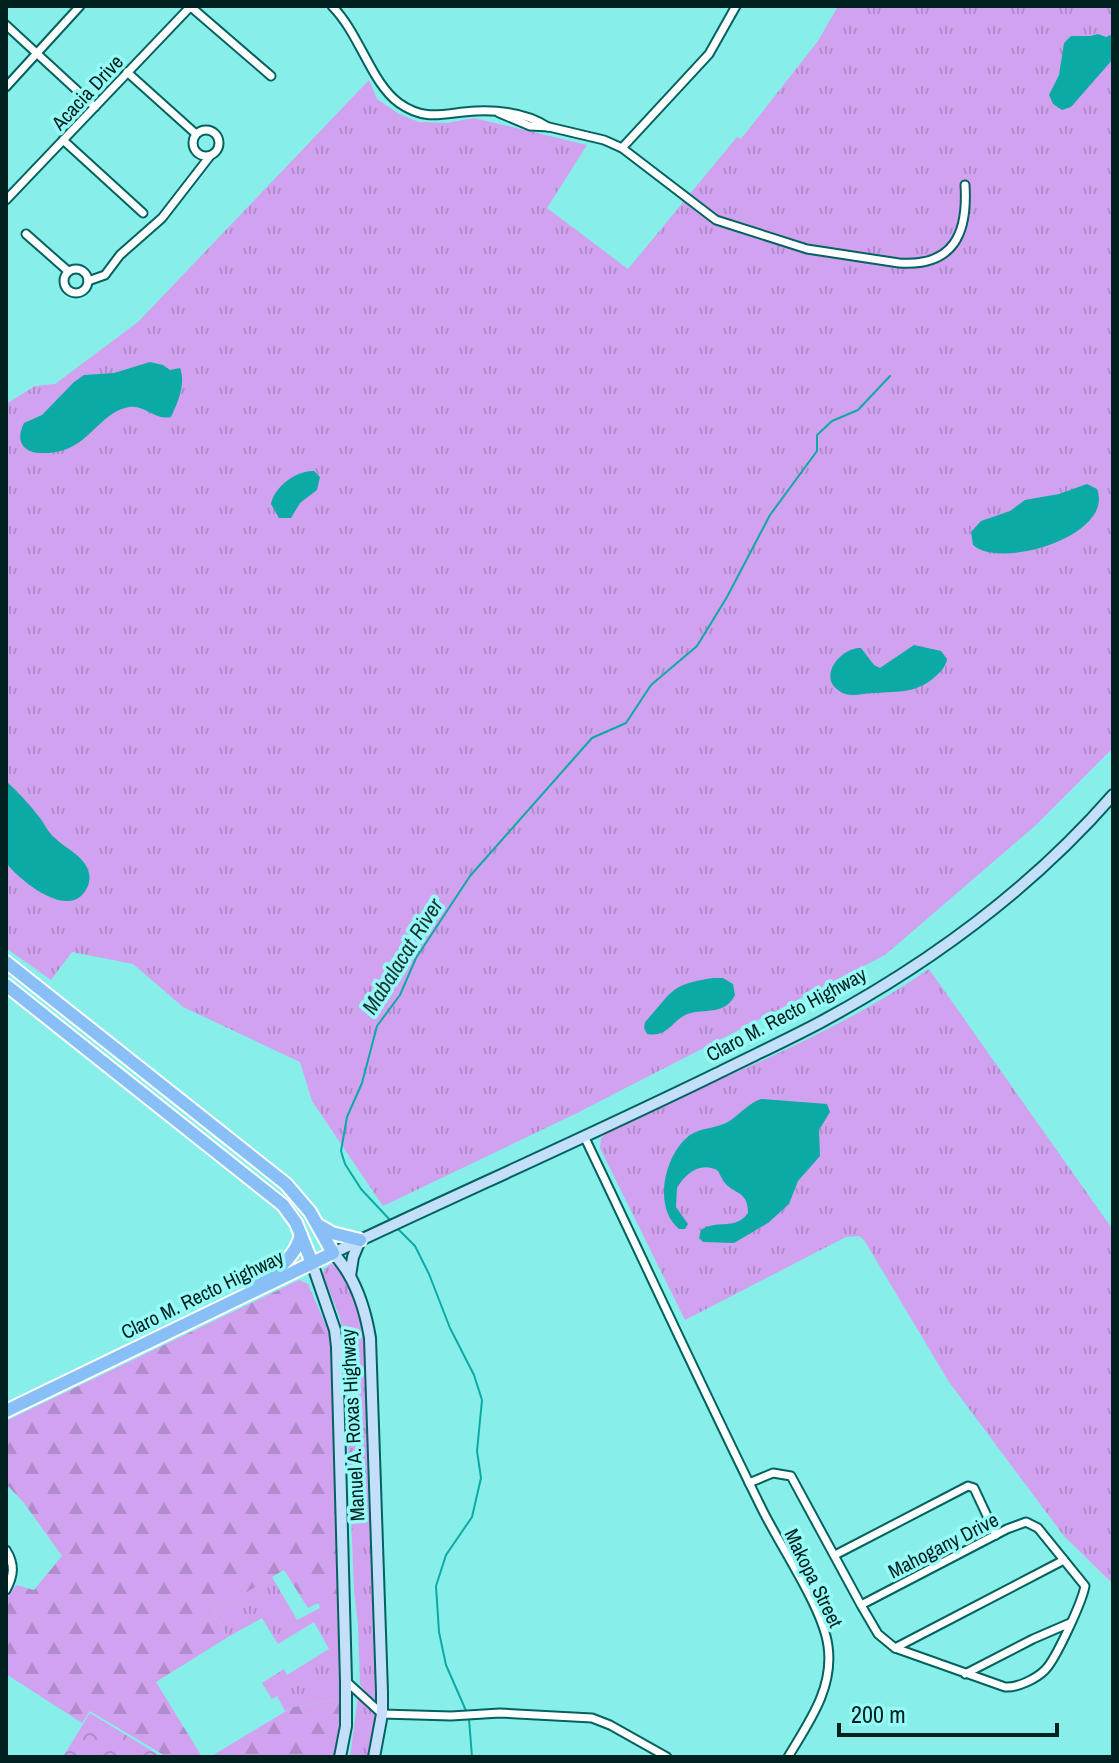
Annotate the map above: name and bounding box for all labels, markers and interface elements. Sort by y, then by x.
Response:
street label: Acacia Drive [44,48,129,136]
water label: Mabalacat River [354,892,450,1020]
street label: Claro M. Recto Highway [701,960,871,1068]
street label: Claro M. Recto Highway [116,1243,288,1345]
street label: Manuel A. Roxas Highway [333,1327,371,1522]
street label: Mahogany Drive [883,1506,1003,1584]
street label: Makopa Street [778,1524,850,1632]
scale bar [839,1687,1057,1737]
text: 200 m [851,1698,906,1730]

